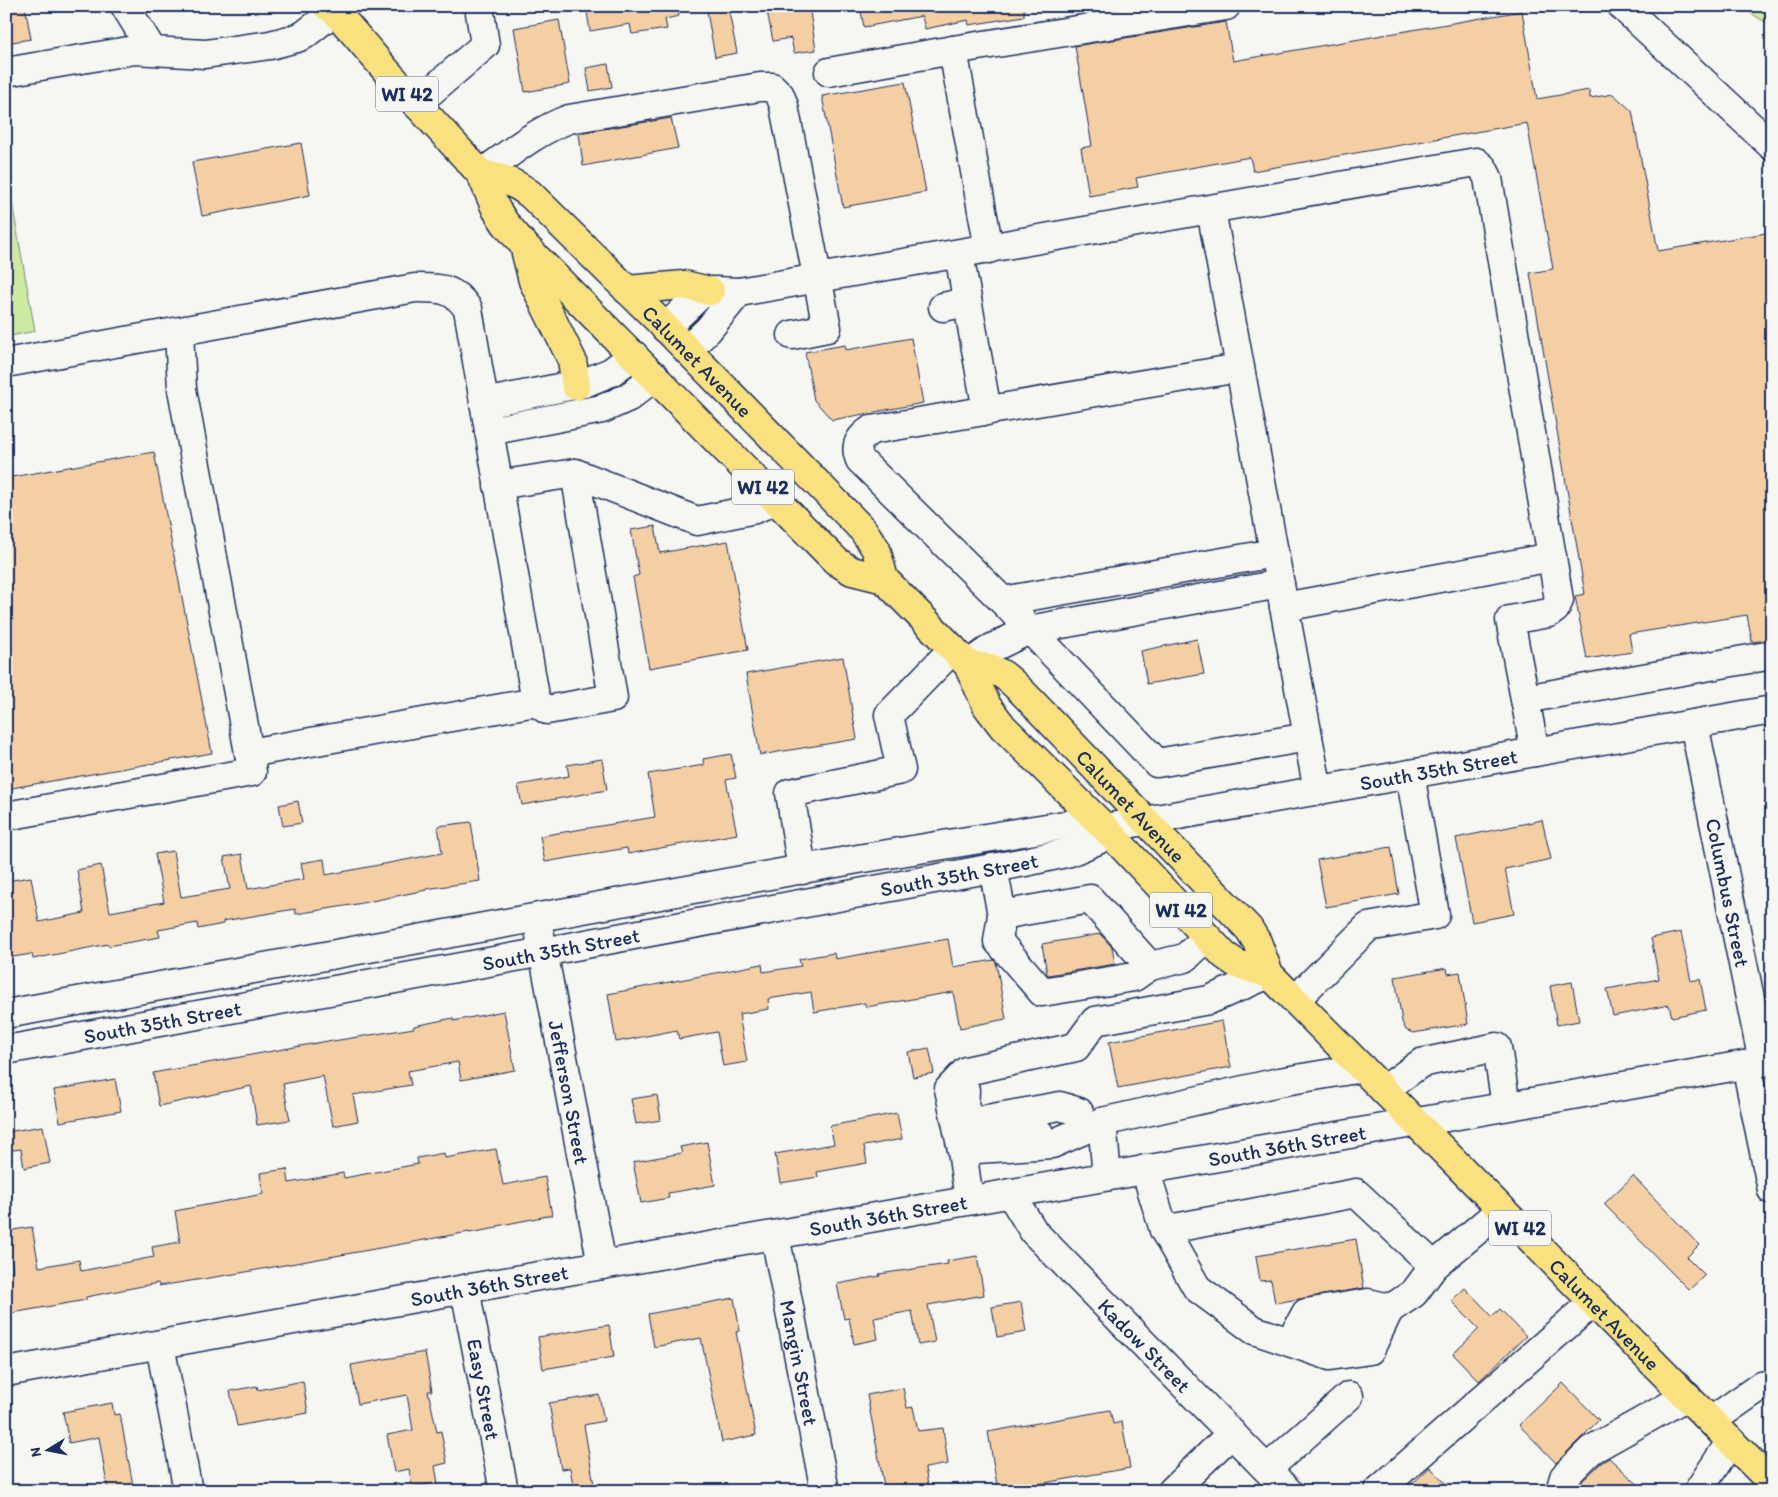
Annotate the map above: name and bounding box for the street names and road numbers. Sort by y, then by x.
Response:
road number: WI 42 [376,76,438,112]
street label: Calumet Avenue [637,299,758,422]
road number: WI 42 [732,470,794,504]
street label: South 35th Street [1358,743,1519,795]
street label: Calumet Avenue [1071,744,1191,868]
street label: Columbus Street [1701,816,1756,969]
street label: South 35th Street [878,847,1040,901]
road number: WI 42 [1150,892,1212,928]
street label: South 35th Street [480,922,642,975]
street label: South 35th Street [82,995,243,1048]
street label: Jefferson Street [544,1018,595,1166]
street label: South 36th Street [1206,1119,1368,1171]
street label: South 36th Street [807,1189,969,1241]
road number: WI 42 [1489,1210,1551,1246]
street label: Calumet Avenue [1544,1253,1666,1375]
street label: South 36th Street [408,1259,570,1311]
street label: Kadow Street [1093,1293,1196,1397]
street label: Mangin Street [775,1297,824,1428]
street label: Easy Street [462,1336,506,1442]

